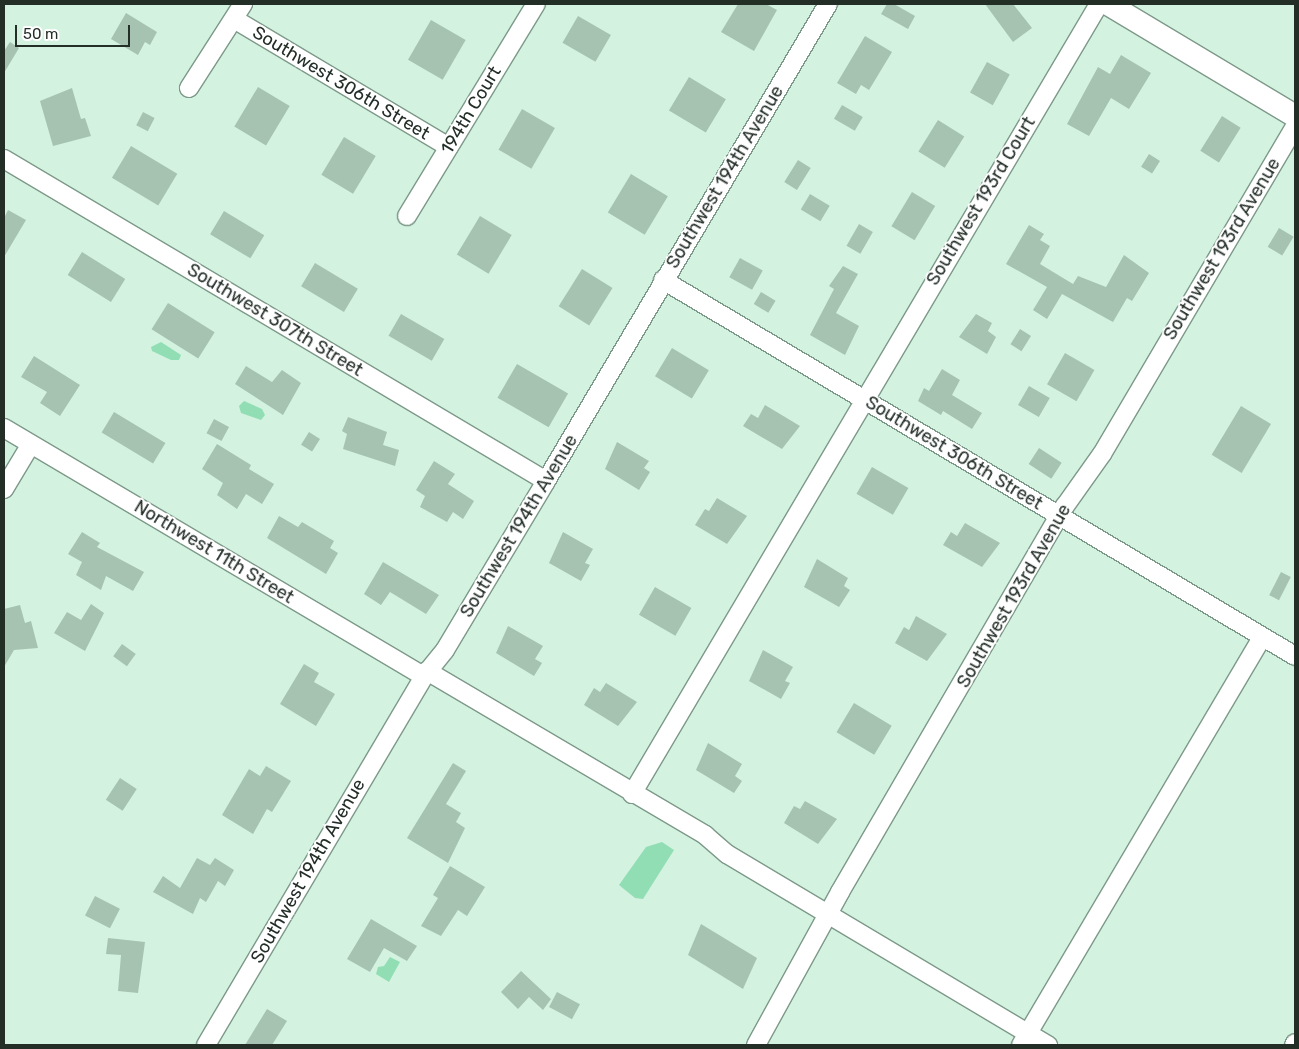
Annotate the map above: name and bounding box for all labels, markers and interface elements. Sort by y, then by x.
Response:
scale bar [18,15,132,47]
street label: Southwest 306th Street [249,22,433,144]
text: 50 m [23,25,58,43]
street label: 194th Court [436,62,506,158]
street label: Southwest 194th Avenue [662,81,788,273]
street label: Southwest 193rd Court [922,113,1040,289]
street label: Southwest 193rd Avenue [1159,154,1285,344]
street label: Southwest 307th Street [183,259,367,381]
street label: Southwest 306th Street [862,392,1046,514]
street label: Southwest 194th Avenue [456,430,582,622]
street label: Northwest 11th Street [130,496,298,608]
street label: Southwest 193rd Avenue [952,500,1076,692]
street label: Southwest 194th Avenue [246,775,370,967]

